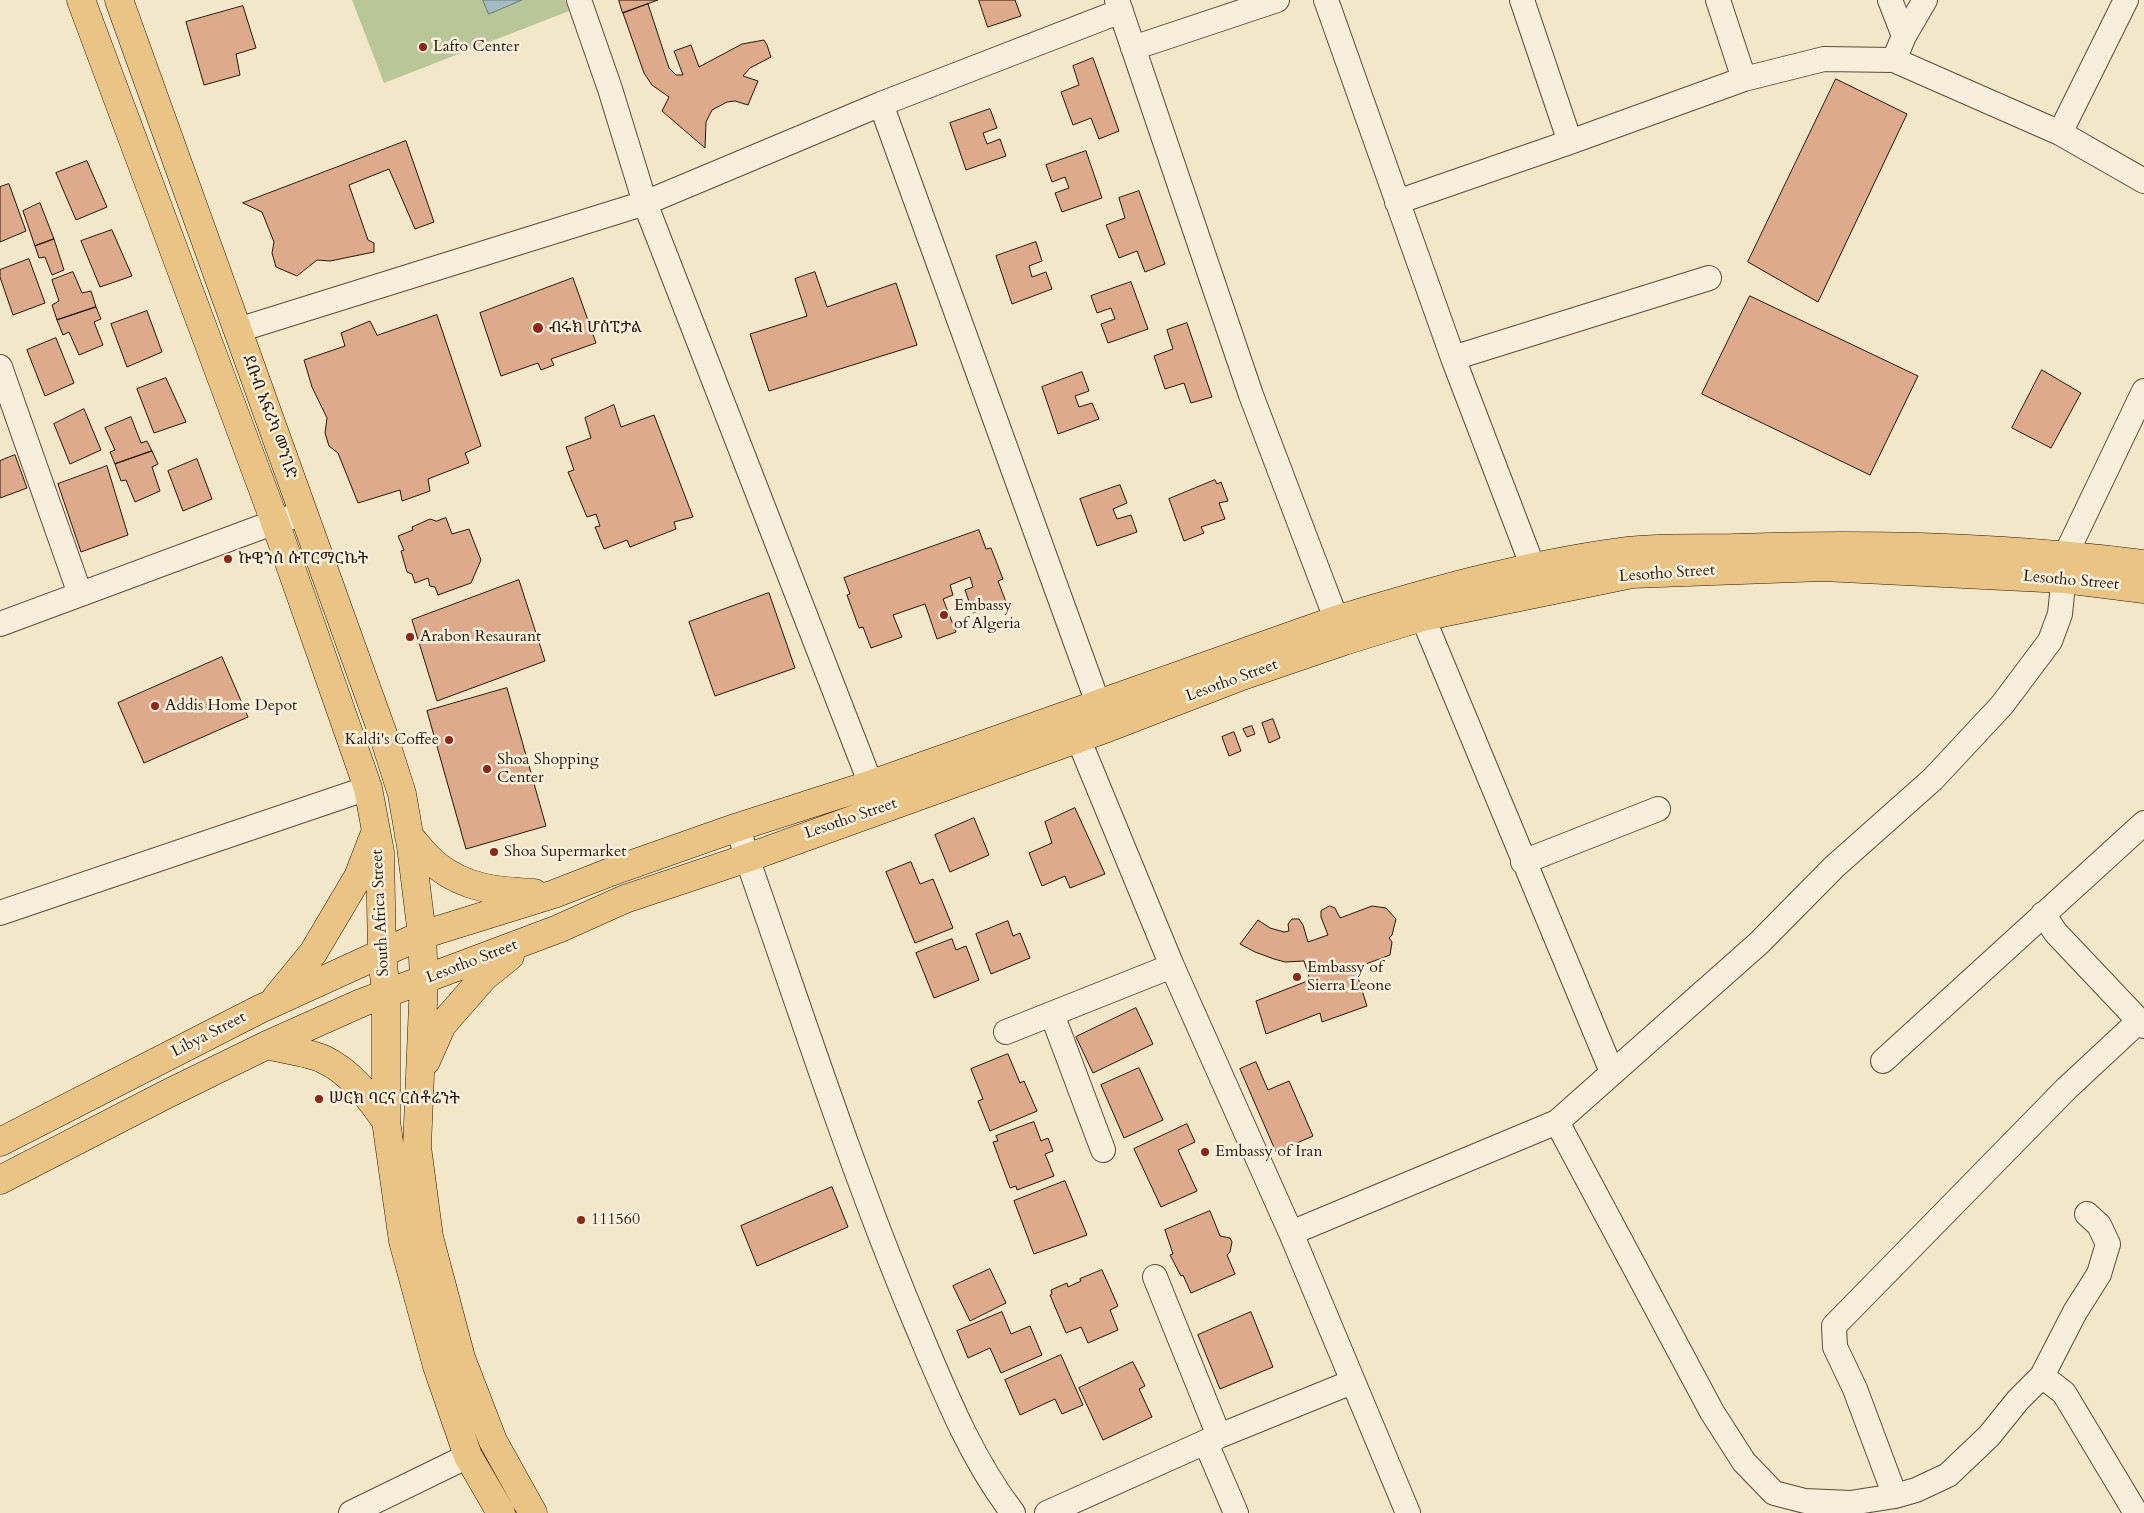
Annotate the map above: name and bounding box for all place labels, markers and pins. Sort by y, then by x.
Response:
place label: Lafto Center [433,37,519,57]
marker: Lafto Center [417,41,429,53]
place label: ብሩክ ሆስፒታል [549,318,642,338]
marker: ብሩክ ሆስፒታል [531,321,545,335]
place label: ኩዊንስ ሱፐርማርኬት [238,549,368,569]
marker: ኩዊንስ ሱፐርማርኬት [222,553,234,565]
place label: Embassy of Algeria [954,596,1021,634]
marker: Embassy of Algeria [938,609,950,621]
place label: Arabon Resaurant [420,627,541,647]
marker: Arabon Resaurant [404,631,416,643]
place label: Addis Home Depot [165,696,297,716]
marker: Addis Home Depot [149,700,161,712]
place label: Kaldi's Coffee [345,730,439,750]
marker: Kaldi's Coffee [443,734,455,746]
place label: Shoa Shopping Center [497,750,599,788]
marker: Shoa Shopping Center [481,763,493,775]
place label: Shoa Supermarket [504,842,626,862]
marker: Shoa Supermarket [488,846,500,858]
place label: Embassy of Sierra Leone [1307,958,1392,996]
marker: Embassy of Sierra Leone [1291,971,1303,983]
place label: ሠርክ ባርና ርስቶሬንት [329,1089,460,1109]
marker: ሠርክ ባርና ርስቶሬንት [313,1093,325,1105]
place label: Embassy of Iran [1215,1142,1322,1162]
marker: Embassy of Iran [1199,1146,1211,1158]
place label: 111560 [591,1210,640,1230]
marker: 111560 [575,1214,587,1226]

